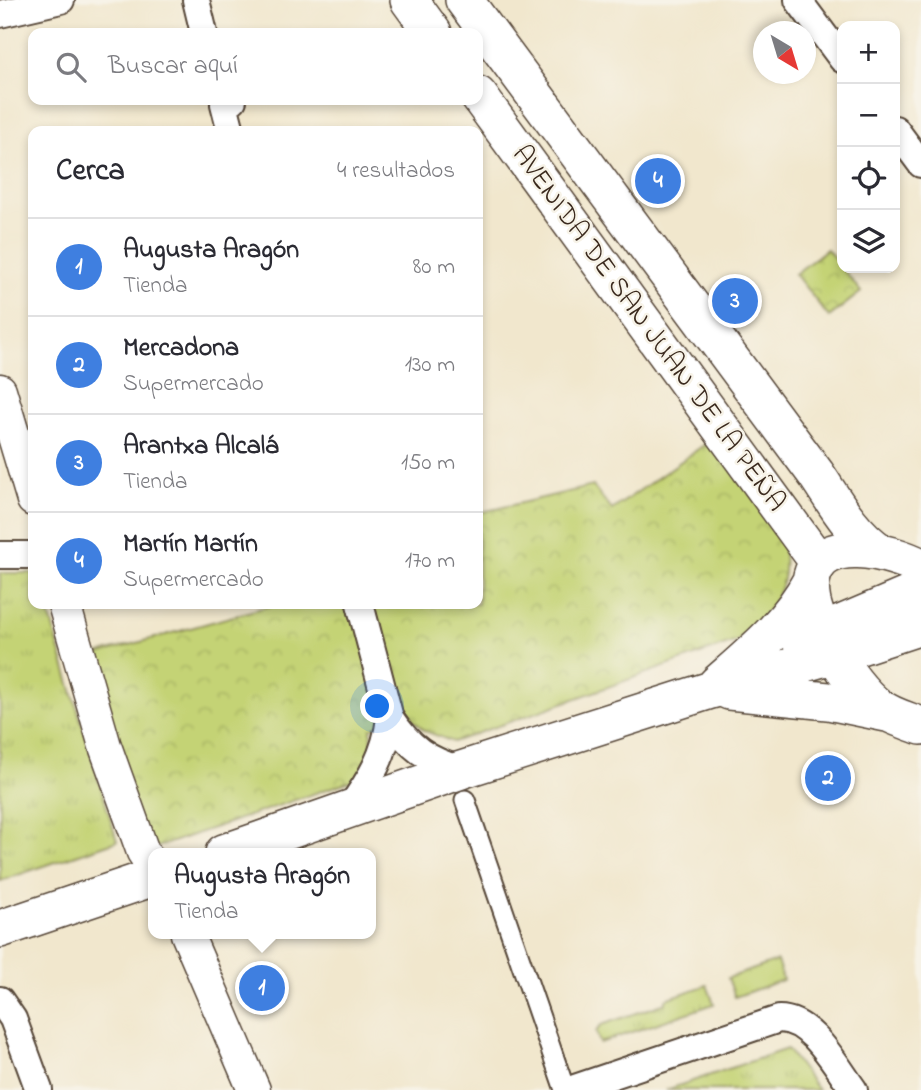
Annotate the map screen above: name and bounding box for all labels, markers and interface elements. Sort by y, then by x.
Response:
north arrow [753,21,816,84]
map controls [837,21,900,273]
button: + [837,21,900,84]
search box [28,28,483,105]
icon: search [52,48,90,86]
text: Buscar aquí [108,48,238,86]
button: − [837,84,900,147]
street label: AVENIDA DE SAN JUAN DE LA PEÑA [501,137,795,521]
button: locate [837,147,900,210]
text: Cerca [56,150,125,194]
text: 4 resultados [337,155,455,188]
pin: 4 [635,155,681,207]
button: layers [837,210,900,273]
text: Augusta Aragón [123,232,299,270]
text: 1 [75,251,83,284]
text: 80 m [413,251,455,284]
text: Tienda [123,270,187,303]
pin: 3 [712,275,758,327]
text: Mercadona [123,330,239,368]
text: 2 [73,349,85,382]
text: 130 m [405,349,455,382]
text: Supermercado [123,368,264,401]
text: Arantxa Alcalá [123,428,278,466]
text: 3 [74,447,84,480]
text: 150 m [401,447,455,480]
text: Tienda [123,466,187,499]
text: Martín Martín [123,526,258,564]
text: 4 [74,545,84,578]
text: 170 m [405,545,455,578]
text: Supermercado [123,564,264,597]
your location [360,689,394,723]
pin: 2 [805,752,851,804]
popup [148,848,376,939]
text: Augusta Aragón [174,858,350,896]
text: Tienda [174,896,238,929]
pin: 1 [239,962,285,1014]

